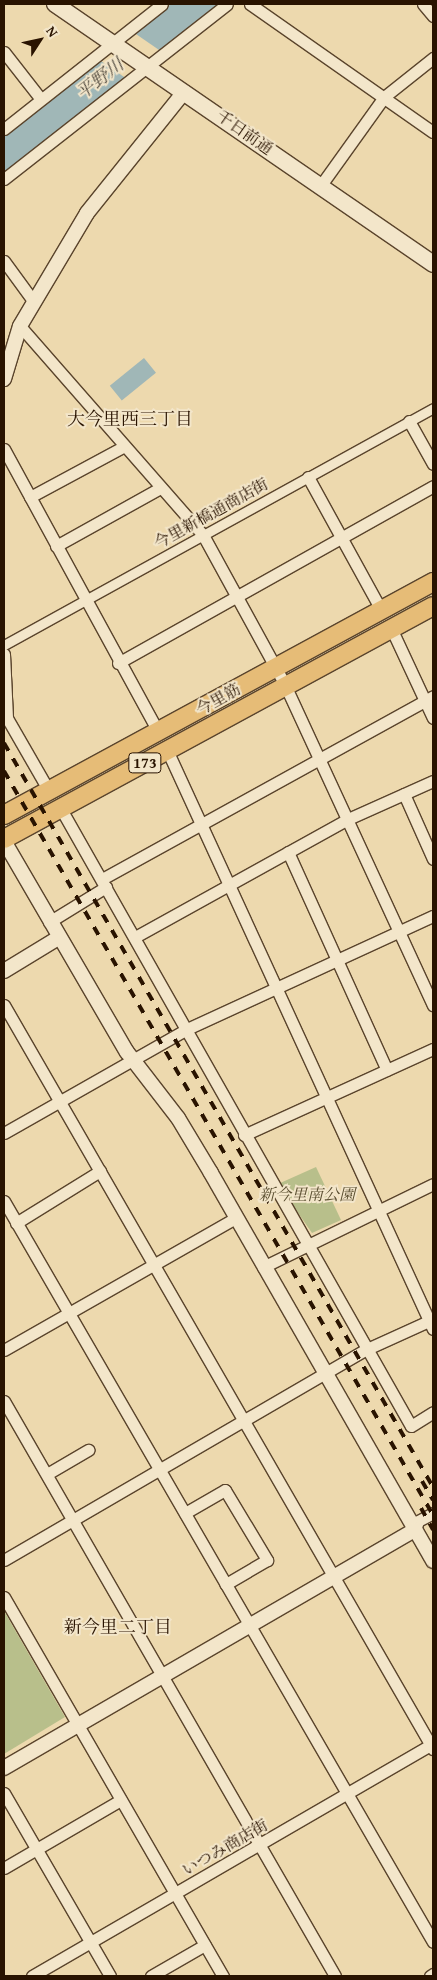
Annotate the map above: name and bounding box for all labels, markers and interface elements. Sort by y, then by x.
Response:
north arrow [15,15,65,65]
text: N [41,22,63,41]
water label: 平野川 [72,54,128,104]
street label: 千日前通 [213,106,277,158]
district label: 大今里西三丁目 [67,408,193,430]
street label: 今里新橋通商店街 [150,474,272,552]
street label: 今里筋 [192,679,244,719]
road number: 173 [128,750,162,776]
park label: 新今里南公園 [259,1184,355,1204]
district label: 新今里二丁目 [64,1616,172,1638]
street label: いつみ商店街 [179,1815,271,1879]

